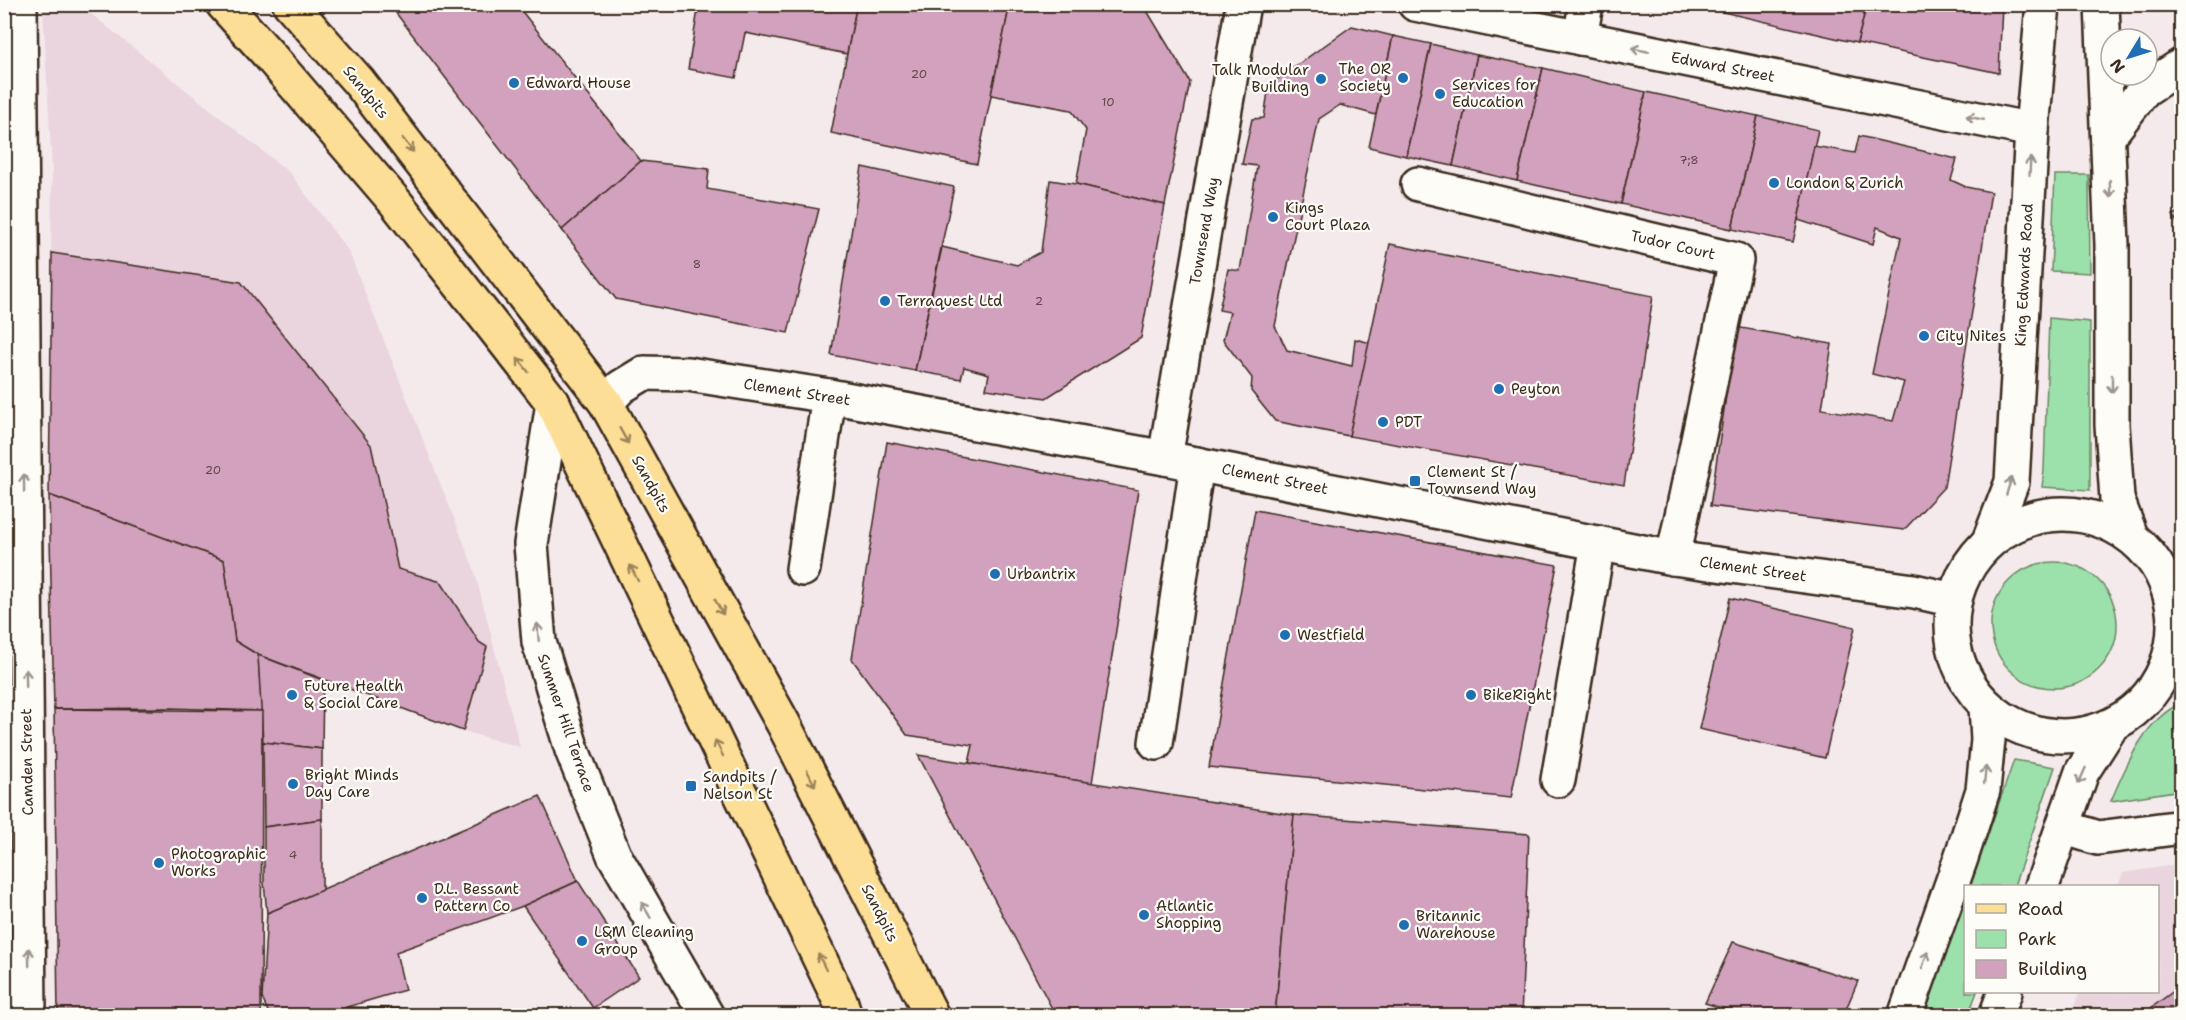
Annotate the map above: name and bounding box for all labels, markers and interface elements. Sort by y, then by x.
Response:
north arrow [2099,27,2159,87]
one-way arrow [1630,44,1650,55]
street label: Edward Street [1669,47,1777,87]
text: N [2105,54,2130,77]
place label: The OR Society [1338,59,1391,96]
place label: Talk Modular Building [1212,60,1309,97]
street label: Sandpits [339,61,393,123]
house number: 20 [911,66,927,82]
marker: The OR Society [1396,71,1410,85]
marker: Talk Modular Building [1314,72,1328,86]
place label: Edward House [526,73,631,93]
place label: Services for Education [1452,75,1536,112]
marker: Edward House [507,76,521,90]
marker: Services for Education [1433,87,1447,101]
house number: 10 [1101,94,1115,110]
one-way arrow [1966,112,1985,123]
one-way arrow [401,137,414,153]
house number: 7;8 [1679,152,1699,168]
one-way arrow [2025,157,2036,177]
place label: London & Zurich [1786,173,1904,193]
street label: Townsend Way [1185,175,1223,287]
marker: London & Zurich [1767,176,1781,190]
one-way arrow [2104,178,2115,198]
place label: Kings Court Plaza [1285,198,1371,235]
street label: King Edwards Road [2010,203,2038,347]
marker: Kings Court Plaza [1266,210,1280,224]
street label: Tudor Court [1629,226,1717,264]
house number: 8 [693,256,701,272]
place label: Terraquest Ltd [897,291,1003,311]
house number: 2 [1035,293,1043,309]
marker: Terraquest Ltd [878,294,892,308]
place label: City Nites [1936,326,2007,346]
marker: City Nites [1917,329,1931,343]
one-way arrow [516,357,529,373]
one-way arrow [2106,373,2118,393]
street label: Clement Street [742,374,852,410]
place label: Peyton [1511,379,1560,399]
marker: Peyton [1492,382,1506,396]
place label: PDT [1395,412,1422,432]
marker: PDT [1376,415,1390,429]
one-way arrow [618,427,630,444]
street label: Sandpits [627,452,675,516]
street label: Clement Street [1220,459,1330,499]
house number: 20 [205,462,221,478]
place label: Clement St / Townsend Way [1427,462,1536,499]
one-way arrow [18,474,30,494]
marker: Clement St / Townsend Way [1408,474,1422,488]
one-way arrow [2004,477,2015,496]
street label: Clement Street [1698,552,1808,586]
one-way arrow [628,564,640,582]
place label: Urbantrix [1007,564,1076,584]
marker: Urbantrix [988,567,1002,581]
one-way arrow [713,598,725,615]
one-way arrow [532,622,543,642]
place label: Westfield [1297,625,1365,645]
marker: Westfield [1278,628,1292,642]
street label: Summer Hill Terrace [533,651,599,795]
one-way arrow [20,669,32,689]
place label: Future Health & Social Care [304,676,404,713]
place label: BikeRight [1483,685,1552,705]
marker: Future Health & Social Care [285,688,299,702]
marker: BikeRight [1464,688,1478,702]
street label: Camden Street [16,708,38,816]
one-way arrow [713,740,724,758]
place label: Bright Minds Day Care [305,765,399,802]
one-way arrow [1980,766,1991,786]
one-way arrow [2076,766,2087,784]
place label: Sandpits / Nelson St [703,767,778,804]
one-way arrow [806,769,817,787]
marker: Bright Minds Day Care [286,777,300,791]
marker: Sandpits / Nelson St [684,779,698,793]
place label: Photographic Works [171,844,266,881]
house number: 4 [289,847,297,863]
marker: Photographic Works [152,856,166,870]
place label: D.L. Bessant Pattern Co [434,879,519,916]
street label: Sandpits [857,881,903,945]
legend [1964,885,2159,993]
marker: D.L. Bessant Pattern Co [415,891,429,905]
place label: Atlantic Shopping [1156,896,1222,933]
text: Road [2018,897,2063,921]
one-way arrow [640,902,652,919]
place label: Britannic Warehouse [1416,906,1496,943]
marker: Atlantic Shopping [1137,908,1151,922]
marker: Britannic Warehouse [1397,918,1411,932]
place label: L&M Cleaning Group [594,922,694,959]
text: Park [2018,927,2057,951]
marker: L&M Cleaning Group [575,934,589,948]
one-way arrow [23,948,35,968]
one-way arrow [1920,952,1931,970]
one-way arrow [815,954,827,972]
text: Building [2018,957,2087,981]

